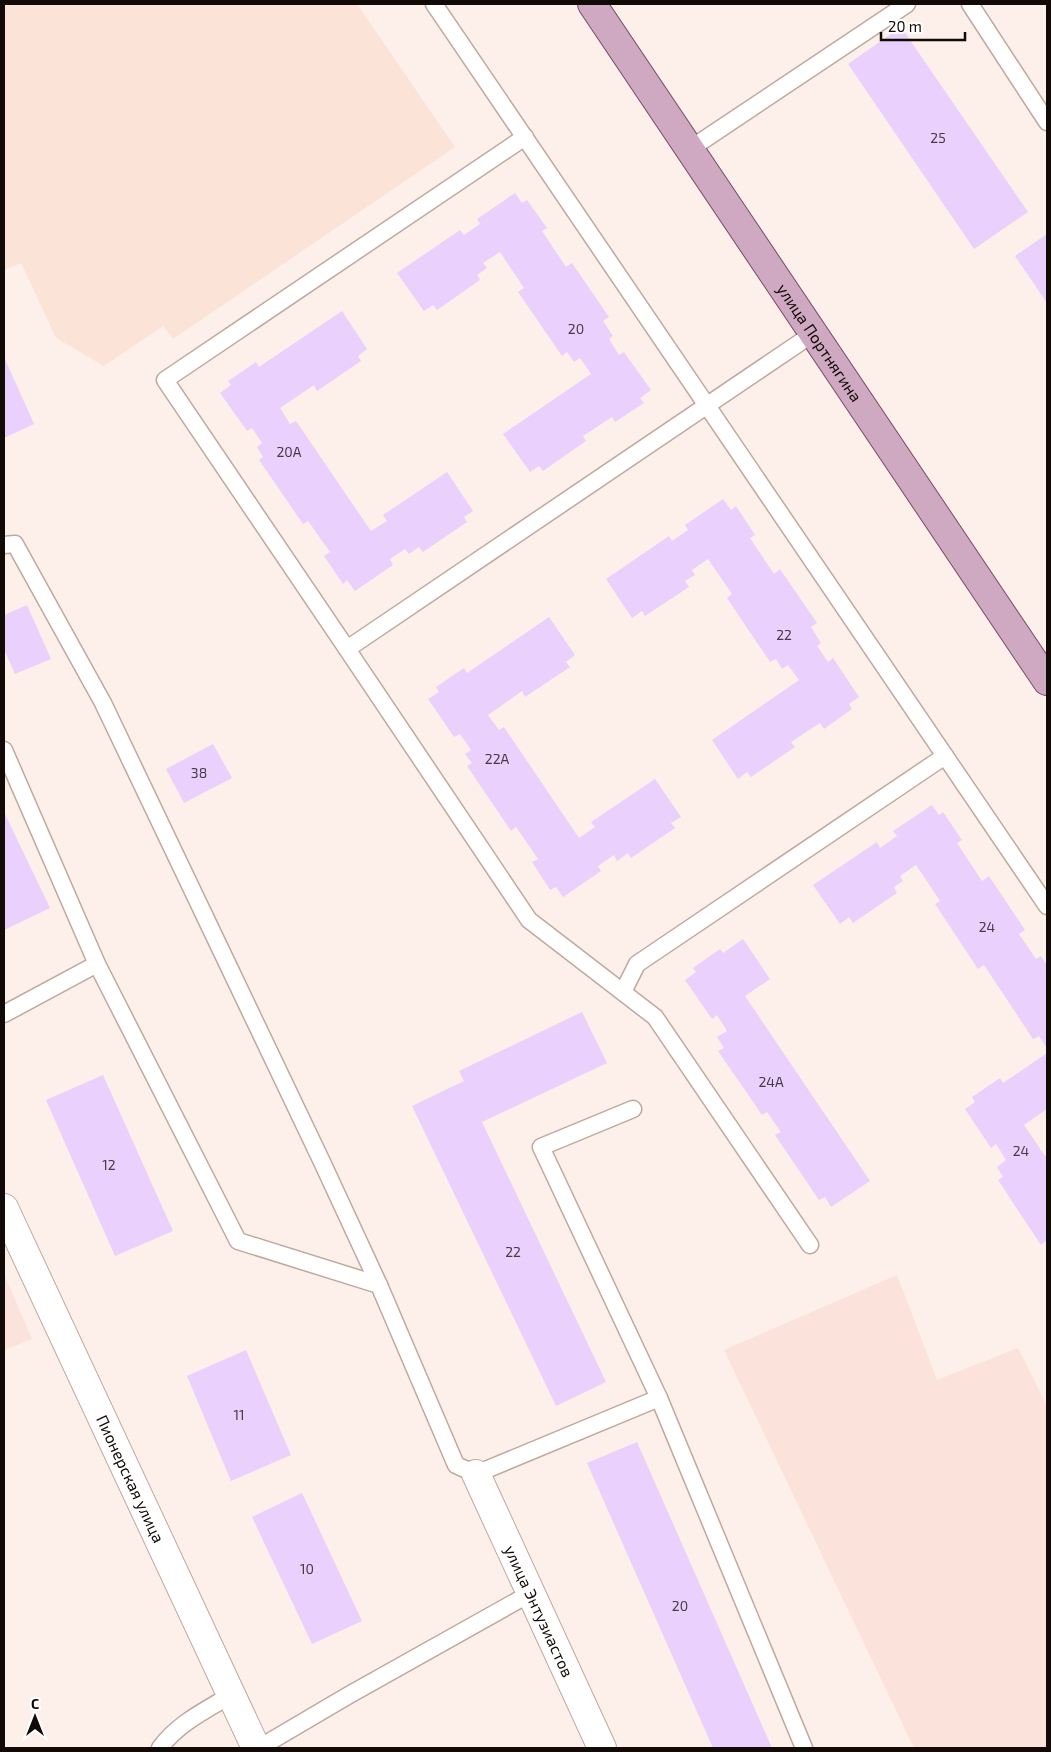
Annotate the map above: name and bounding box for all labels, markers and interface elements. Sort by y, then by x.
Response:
scale bar [881,10,965,42]
text: 20 m [888,17,922,35]
house number: 25 [930,129,946,146]
street label: улица Портнягина [773,280,866,405]
house number: 20 [568,320,584,337]
house number: 20А [276,443,302,460]
house number: 22 [776,626,792,643]
house number: 22А [485,750,510,767]
house number: 38 [191,764,207,781]
house number: 24 [979,918,995,935]
house number: 24А [758,1073,784,1090]
house number: 24 [1013,1142,1029,1159]
house number: 12 [102,1156,116,1173]
house number: 22 [505,1243,521,1260]
house number: 11 [233,1406,245,1423]
street label: Пионерская улица [93,1412,169,1546]
street label: улица Энтузиастов [500,1542,578,1680]
house number: 10 [300,1560,314,1577]
house number: 20 [672,1597,688,1614]
north arrow [10,1692,60,1742]
text: С [31,1695,39,1712]

